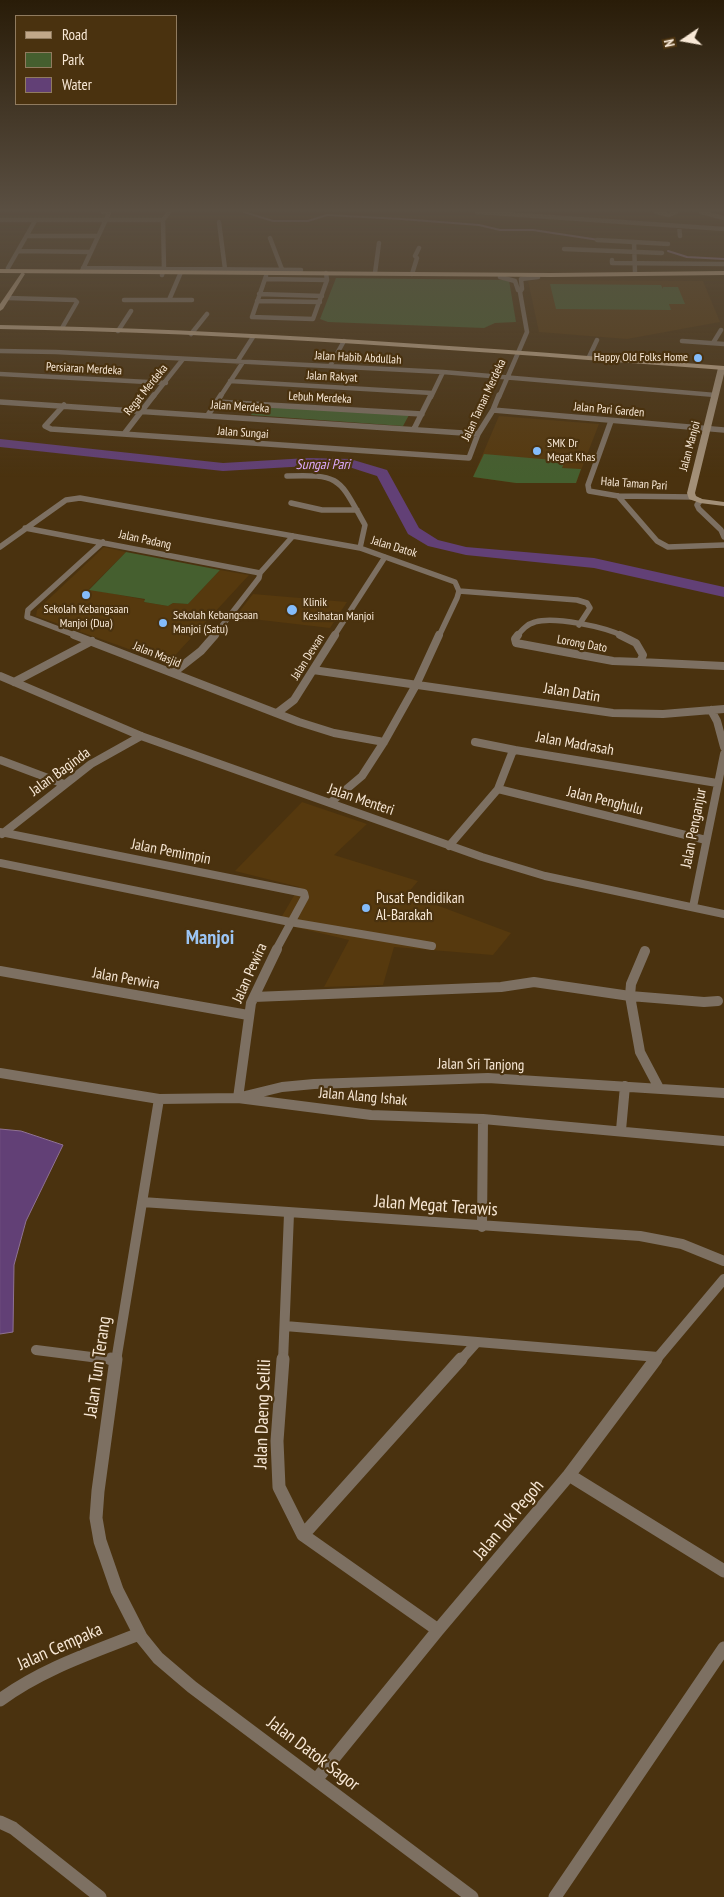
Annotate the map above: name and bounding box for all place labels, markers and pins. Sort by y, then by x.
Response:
place label: Happy Old Folks Home [594,351,688,365]
marker: Happy Old Folks Home [692,352,704,364]
place label: SMK Dr Megat Khas [547,437,595,465]
marker: SMK Dr Megat Khas [531,445,543,457]
marker: Sekolah Kebangsaan Manjoi (Dua) [80,589,92,601]
place label: Klinik Kesihatan Manjoi [303,596,374,624]
place label: Sekolah Kebangsaan Manjoi (Dua) [43,603,129,631]
marker: Klinik Kesihatan Manjoi [285,603,299,617]
place label: Sekolah Kebangsaan Manjoi (Satu) [173,609,258,637]
marker: Sekolah Kebangsaan Manjoi (Satu) [157,617,169,629]
place label: Pusat Pendidikan Al-Barakah [376,890,464,925]
marker: Pusat Pendidikan Al-Barakah [360,902,372,914]

